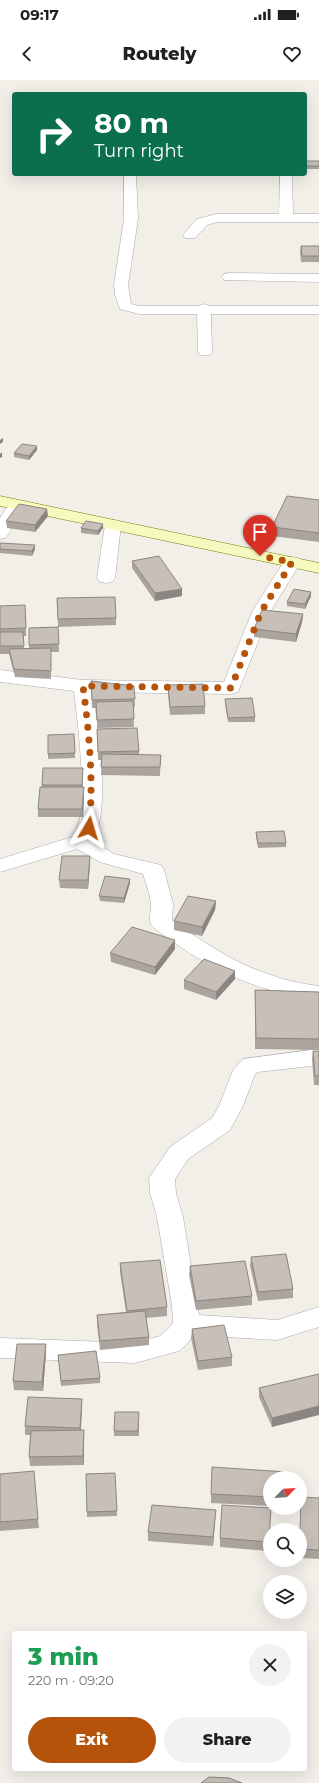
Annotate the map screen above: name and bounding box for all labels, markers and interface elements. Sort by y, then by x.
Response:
text: 09:17 [20,5,59,24]
icon: back [16,43,38,65]
text: Routely [123,43,196,65]
icon: heart [281,43,303,65]
text: 80 m [94,106,169,140]
icon: right [28,108,80,160]
text: Turn right [94,140,184,162]
pin [243,515,277,556]
icon: arrive [249,521,271,543]
position arrow [68,807,110,849]
north arrow [263,1471,307,1515]
map controls [263,1471,307,1619]
button: search [263,1523,307,1567]
button: layers [263,1575,307,1619]
text: 3 min [28,1642,99,1671]
button: close [249,1644,291,1686]
text: 220 m · 09:20 [28,1672,114,1688]
button: Exit [28,1717,156,1763]
button: Share [164,1717,291,1763]

